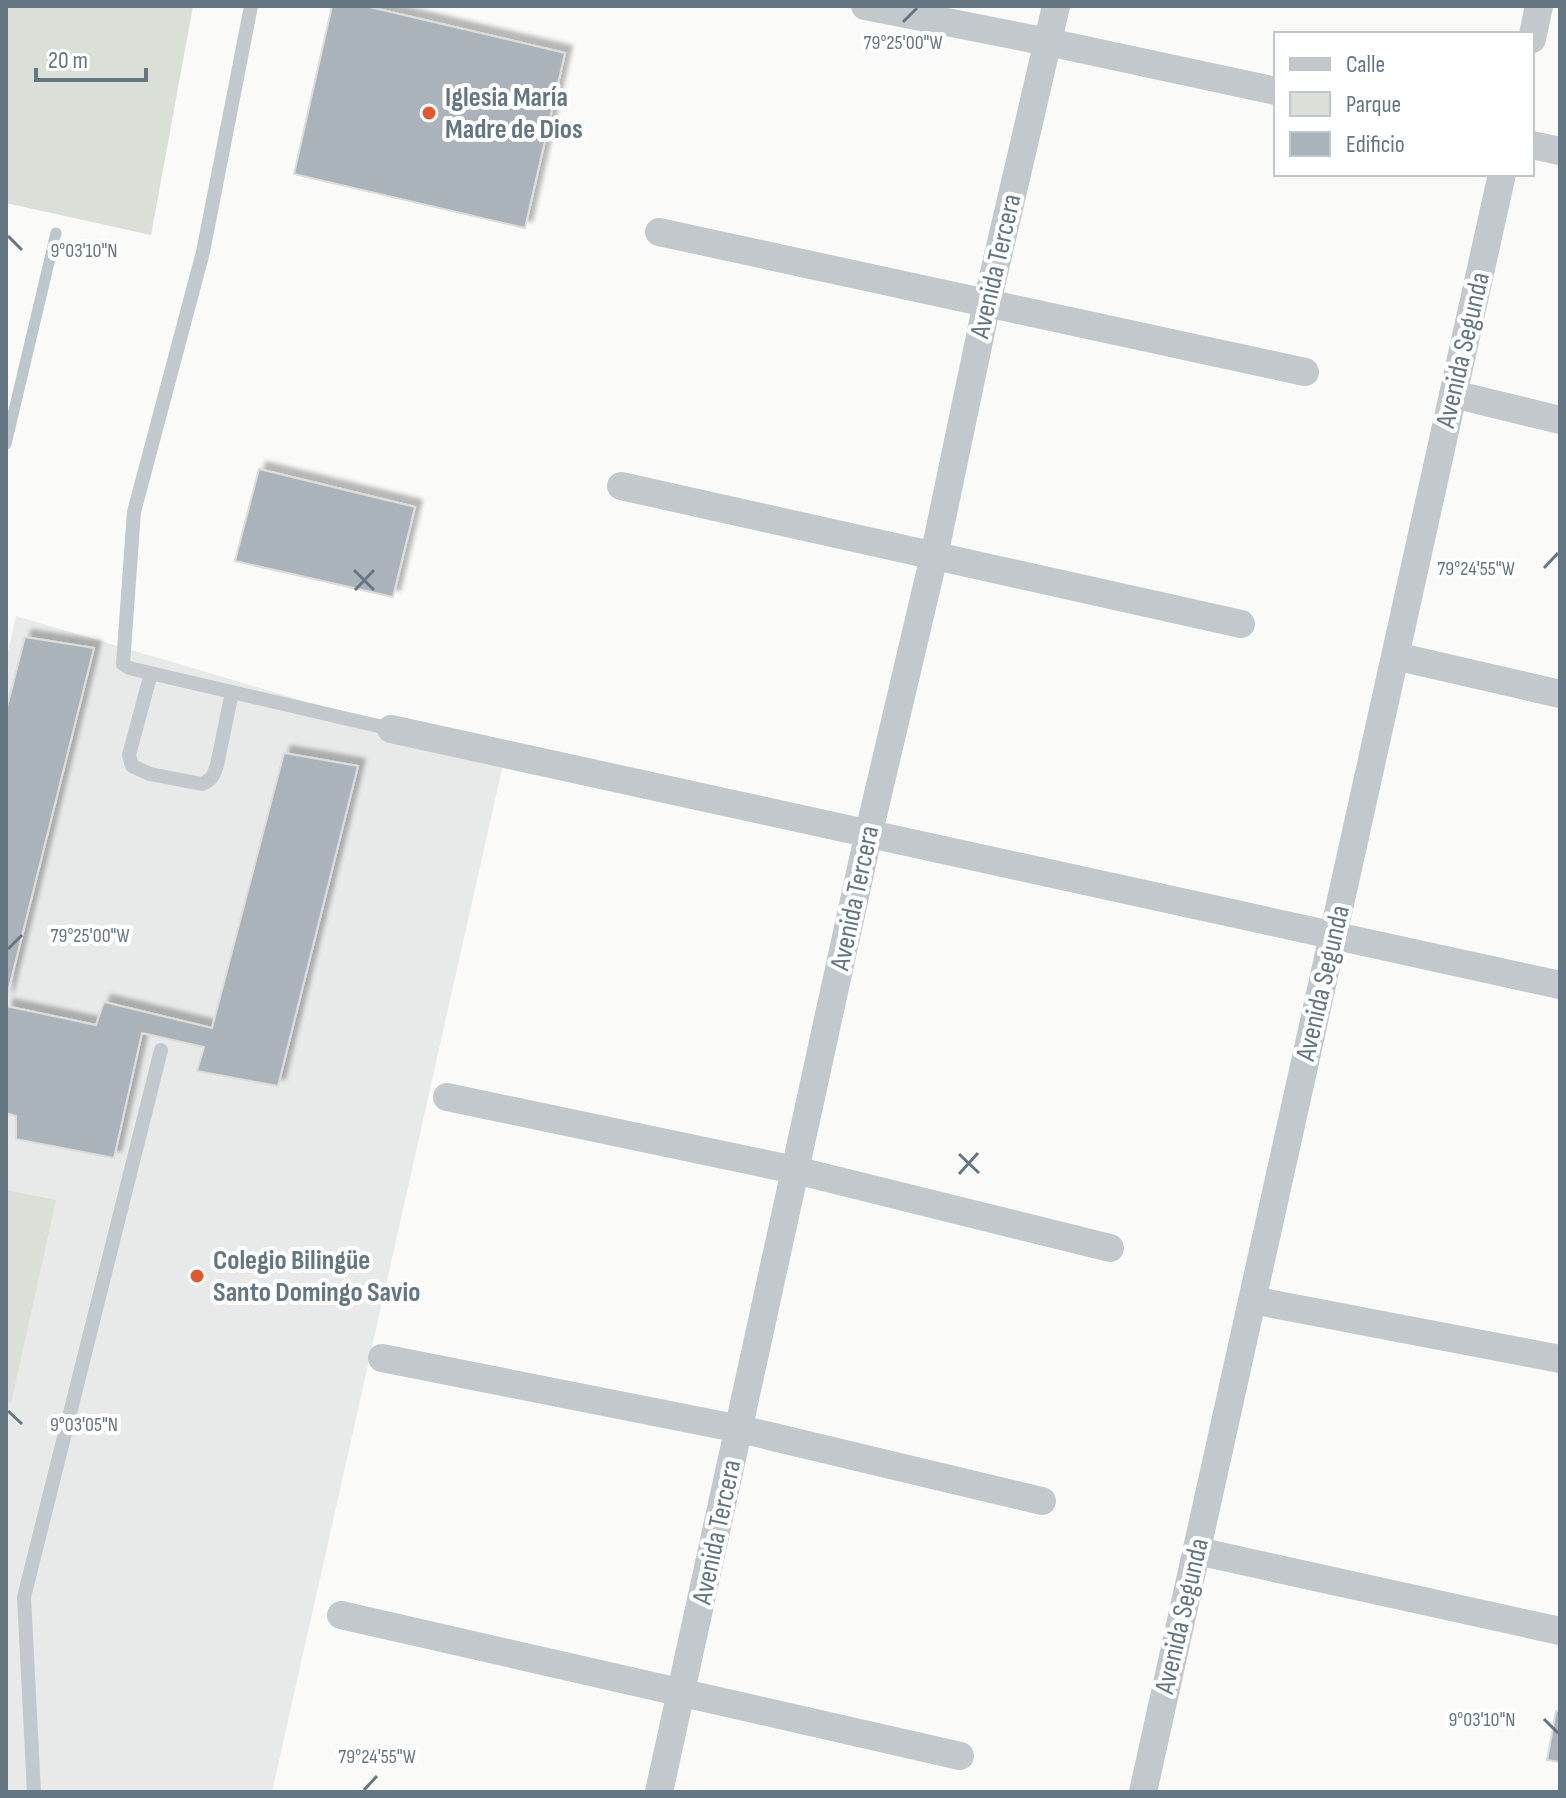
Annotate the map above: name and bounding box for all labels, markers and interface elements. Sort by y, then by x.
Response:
text: 79°25'00"W [864,31,942,55]
scale bar [36,32,146,82]
legend [1274,32,1534,176]
text: 20 m [48,46,88,75]
text: Calle [1346,50,1385,79]
place label: Iglesia María Madre de Dios [445,81,583,146]
text: Parque [1346,90,1401,119]
marker: Iglesia María Madre de Dios [420,104,438,122]
text: Edificio [1346,130,1405,159]
street label: Avenida Tercera [963,191,1029,342]
text: 9°03'10"N [50,239,118,263]
street label: Avenida Segunda [1429,269,1497,432]
text: 79°24'55"W [1437,557,1515,581]
street label: Avenida Tercera [823,823,886,974]
street label: Avenida Segunda [1289,902,1357,1065]
text: 79°25'00"W [51,924,129,948]
place label: Colegio Bilingüe Santo Domingo Savio [213,1244,420,1309]
marker: Colegio Bilingüe Santo Domingo Savio [188,1267,206,1285]
text: 9°03'05"N [50,1413,118,1437]
street label: Avenida Tercera [685,1457,748,1608]
street label: Avenida Segunda [1148,1535,1216,1698]
text: 9°03'10"N [1448,1708,1516,1732]
text: 79°24'55"W [338,1745,416,1769]

